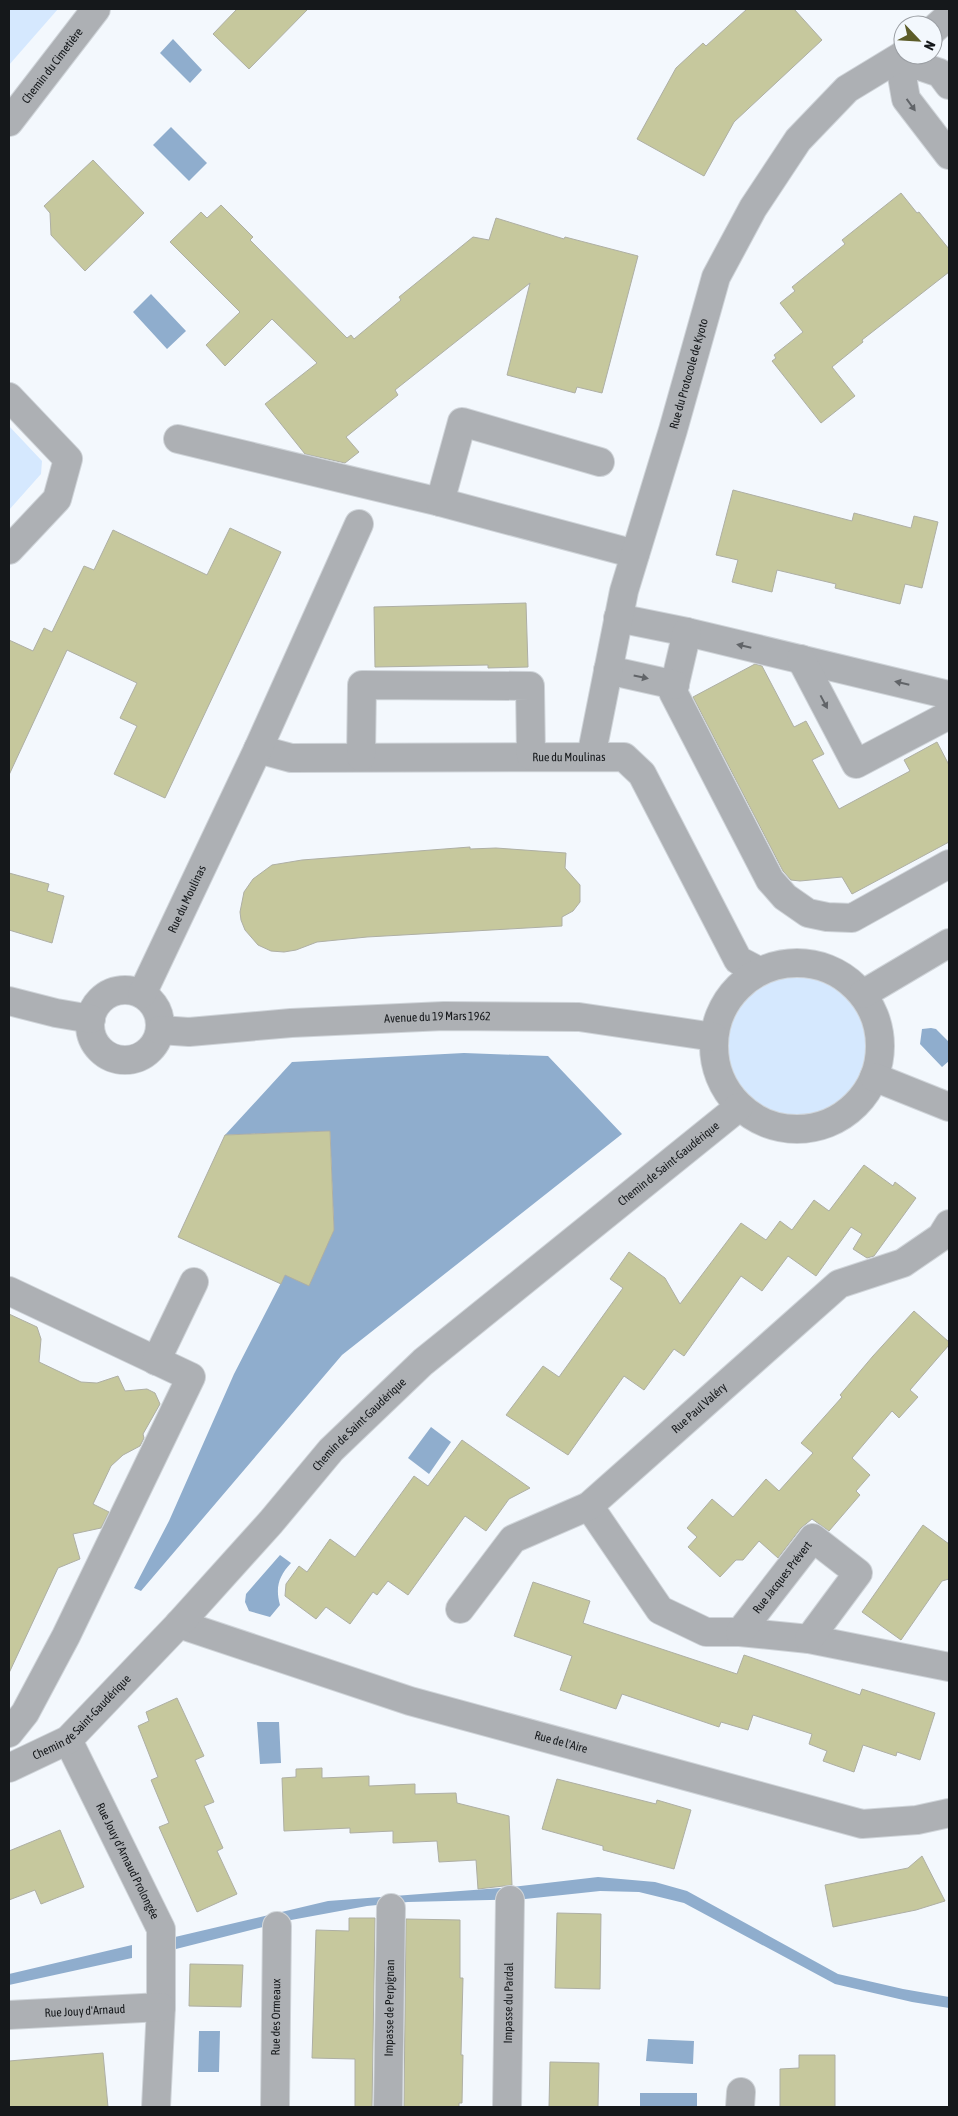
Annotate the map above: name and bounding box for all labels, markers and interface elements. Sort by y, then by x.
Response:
north arrow [893,15,943,65]
street label: Chemin du Cimetière [19,25,86,106]
text: N [921,38,939,53]
one-way arrow [906,98,916,112]
street label: Rue du Protocole de Kyoto [667,317,711,431]
one-way arrow [736,642,751,650]
one-way arrow [634,674,650,682]
one-way arrow [894,679,909,687]
one-way arrow [820,695,828,710]
street label: Rue du Moulinas [532,750,605,764]
street label: Rue du Moulinas [165,863,209,935]
street label: Avenue du 19 Mars 1962 [384,1009,491,1026]
street label: Chemin de Saint-Gaudérique [615,1119,722,1209]
street label: Chemin de Saint-Gaudérique [310,1375,409,1474]
street label: Rue Paul Valéry [669,1380,730,1436]
street label: Rue Jacques Prévert [750,1538,815,1616]
street label: Chemin de Saint-Gaudérique [30,1672,134,1763]
street label: Rue de l'Aire [533,1728,589,1756]
street label: Rue Jouy d'Arnaud Prolongée [93,1801,162,1922]
street label: Impasse de Perpignan [382,1959,397,2057]
street label: Impasse du Pardal [501,1962,516,2044]
street label: Rue des Ormeaux [269,1978,283,2056]
street label: Rue Jouy d'Arnaud [44,2002,126,2020]

